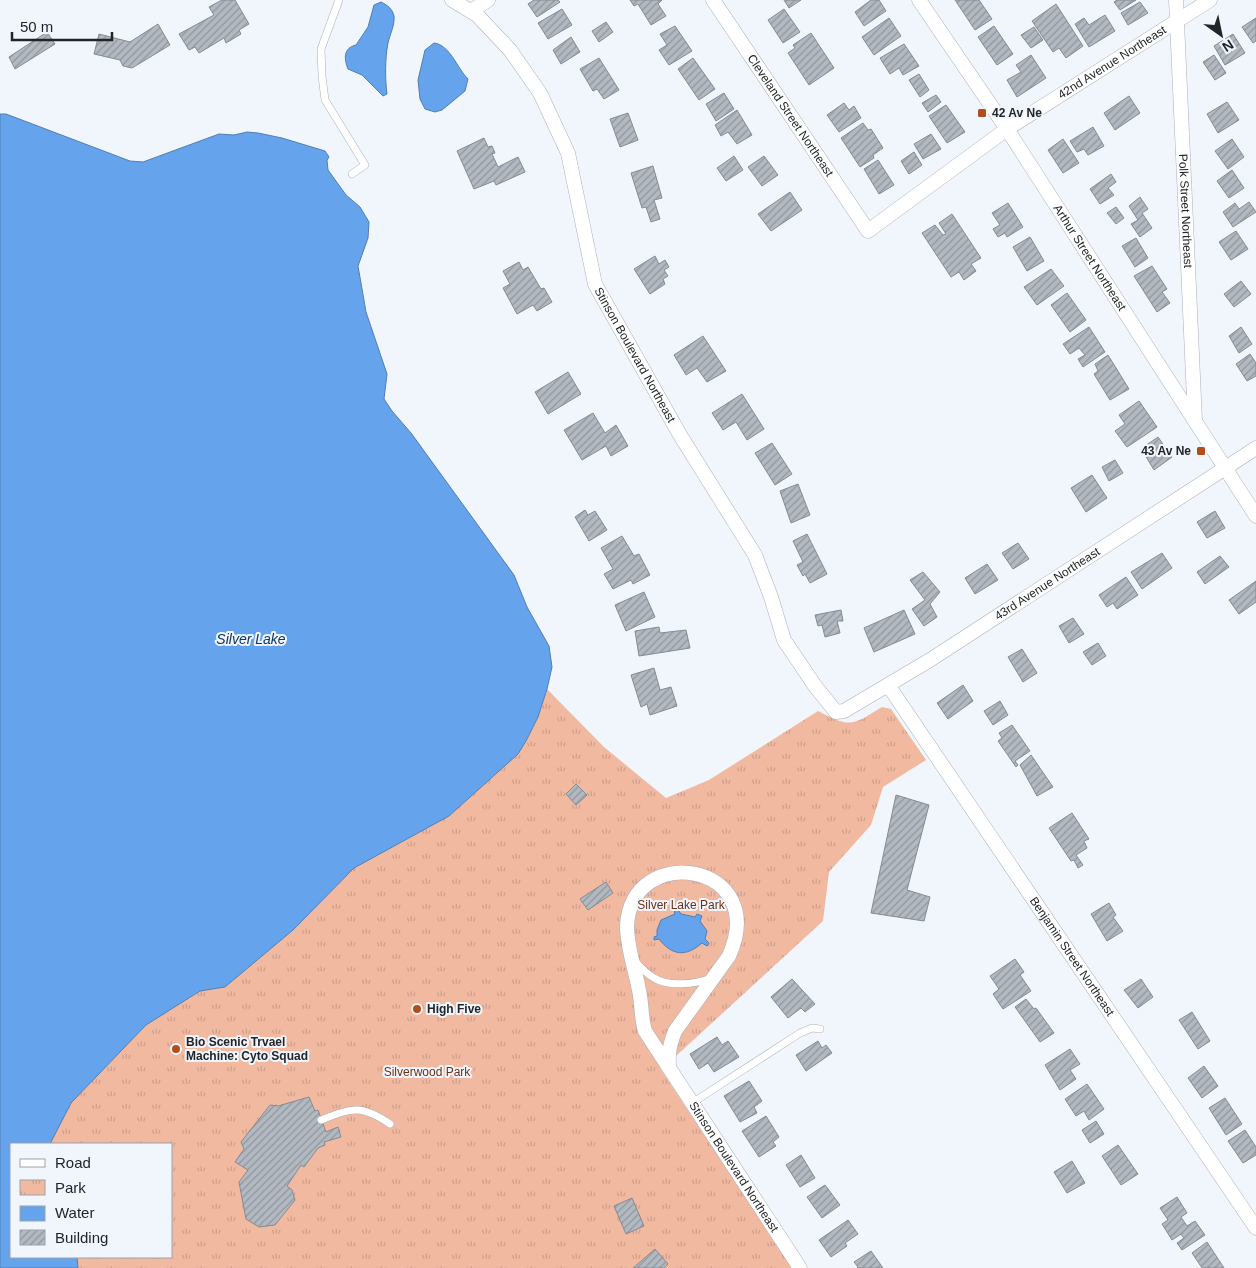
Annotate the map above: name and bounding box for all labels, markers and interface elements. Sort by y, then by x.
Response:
scale bar [12,10,112,42]
north arrow [1196,10,1246,60]
text: 50 m [20,18,53,35]
street label: 42nd Avenue Northeast [1055,22,1169,102]
text: N [1219,36,1237,55]
street label: Cleveland Street Northeast [744,52,837,180]
place label: 42 Av Ne [992,106,1042,120]
marker: 42 Av Ne [976,107,988,119]
street label: Polk Street Northeast [1176,153,1195,269]
street label: Arthur Street Northeast [1050,202,1129,314]
street label: Stinson Boulevard Northeast [591,285,679,426]
place label: 43 Av Ne [1141,444,1191,458]
marker: 43 Av Ne [1195,445,1207,457]
street label: 43rd Avenue Northeast [992,544,1103,623]
water label: Silver Lake [216,631,286,647]
street label: Benjamin Street Northeast [1027,894,1118,1019]
park label: Silver Lake Park [637,898,726,912]
place label: High Five [427,1002,481,1016]
marker: High Five [411,1003,423,1015]
place label: Bio Scenic Trvael Machine: Cyto Squad [186,1035,308,1063]
marker: Bio Scenic Trvael Machine: Cyto Squad [170,1043,182,1055]
park label: Silverwood Park [384,1065,471,1079]
street label: Stinson Boulevard Northeast [686,1099,782,1235]
legend [10,1143,172,1258]
text: Road [55,1154,91,1171]
text: Park [55,1179,86,1196]
text: Water [55,1204,94,1221]
text: Building [55,1229,108,1246]

